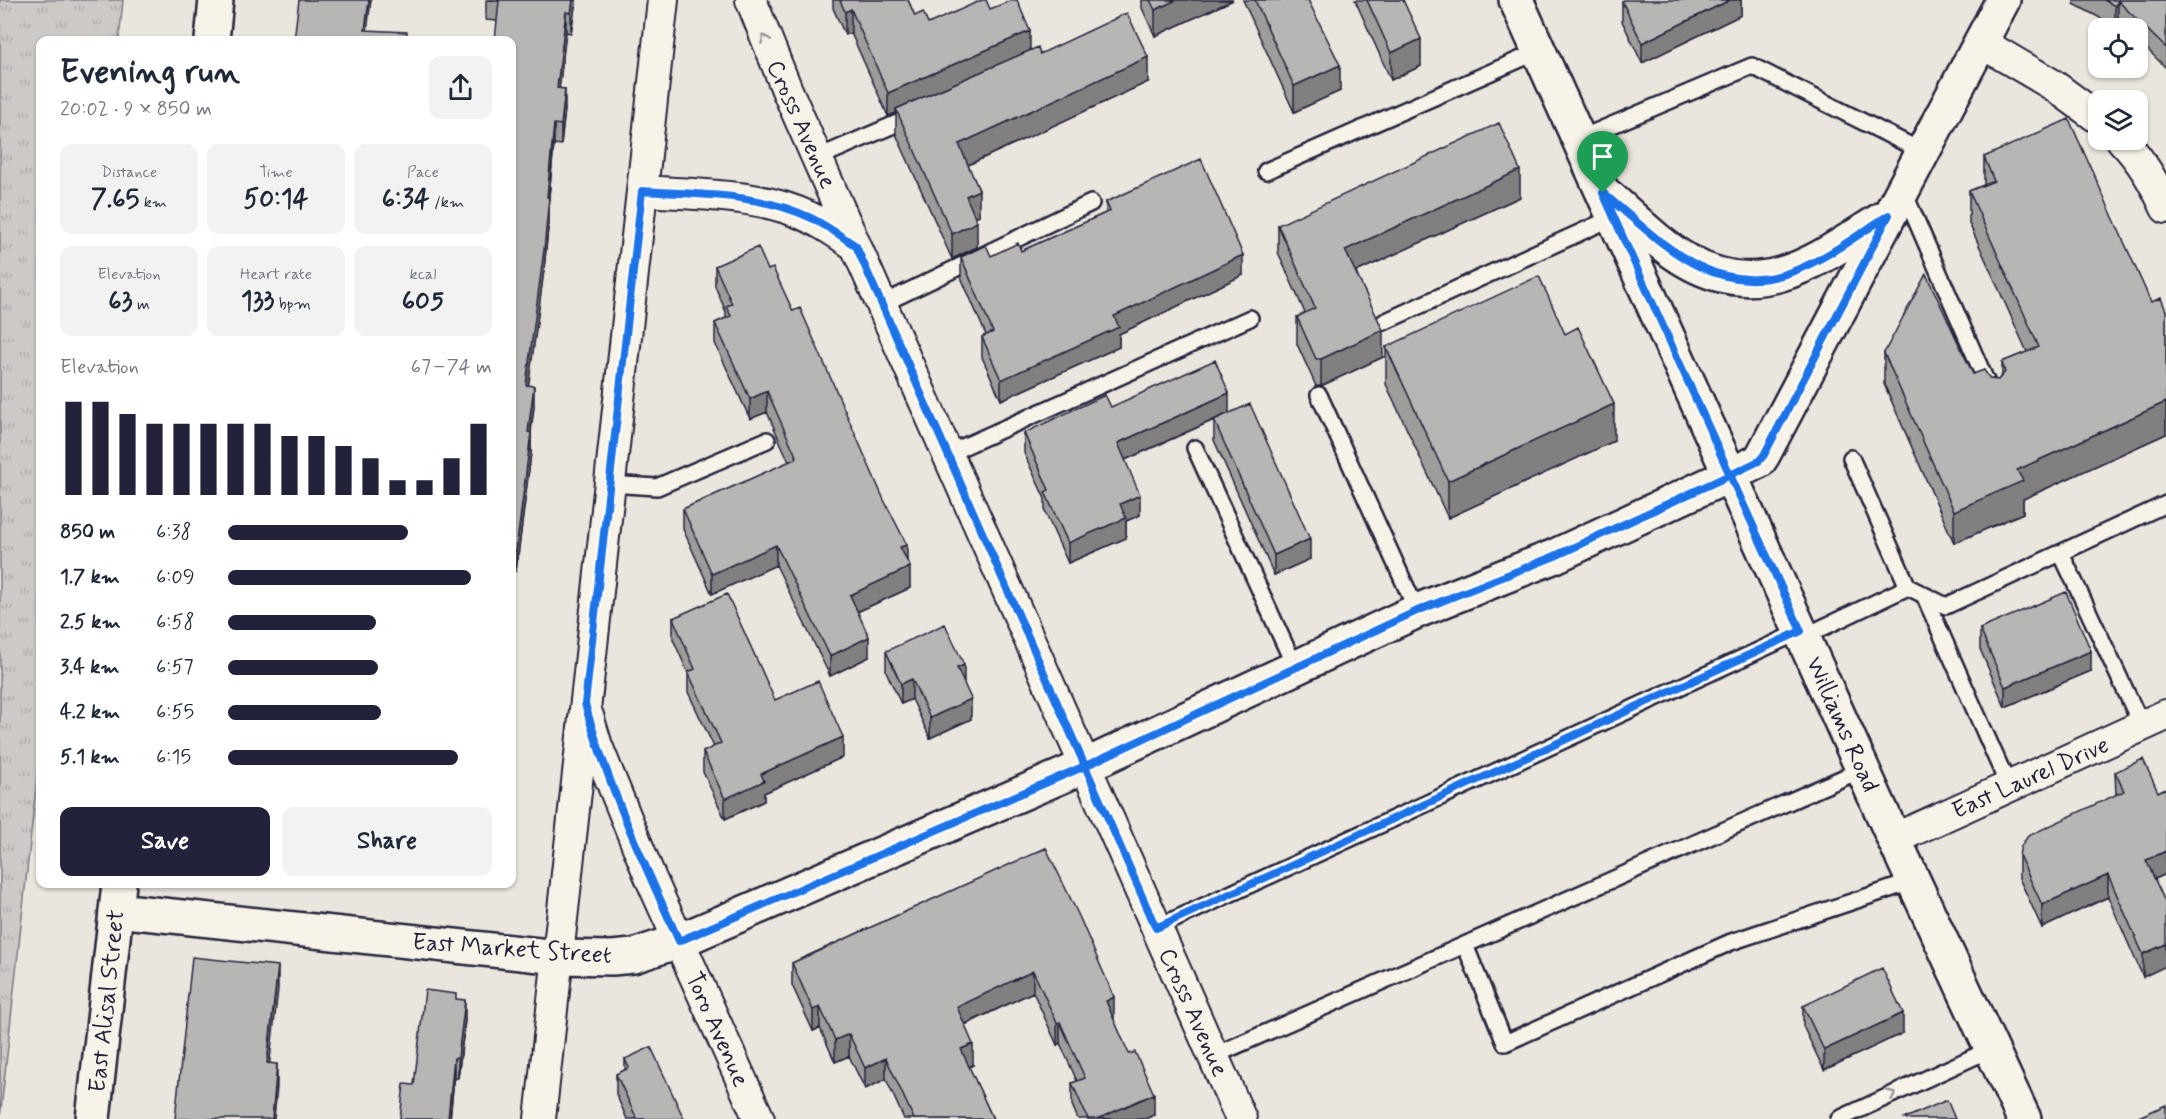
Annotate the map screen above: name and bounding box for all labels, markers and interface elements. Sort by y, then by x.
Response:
map controls [2088,18,2148,150]
button: locate [2088,18,2148,78]
one-way arrow [760,34,772,45]
text: Evening run [60,51,240,95]
street label: Cross Avenue [758,55,843,194]
button: share [429,56,492,119]
button: layers [2088,90,2148,150]
text: 20:02 · 9 × 850 m [60,96,212,123]
pin [1577,131,1628,193]
icon: arrive [1586,140,1619,173]
text: Distance [101,162,157,183]
text: Time [259,162,293,183]
text: Pace [407,162,439,183]
text: 7.65 [91,183,139,217]
text: 50:14 [244,183,308,217]
text: 6:34 [382,183,430,217]
text: km [139,192,167,213]
text: /km [430,192,464,213]
text: Elevation [98,264,161,285]
text: Heart rate [240,264,312,285]
text: kcal [410,264,436,285]
text: 63 [108,285,133,319]
text: 133 [241,285,274,319]
text: 605 [402,285,444,319]
text: m [133,294,150,315]
text: bpm [274,294,311,315]
text: Elevation [60,354,139,381]
text: 67–74 m [411,354,492,381]
text: 850 m [60,519,115,546]
text: 6:38 [156,519,192,546]
text: 1.7 km [60,564,120,591]
text: 6:09 [156,564,195,591]
text: 2.5 km [60,609,121,636]
text: 6:58 [156,609,195,636]
street label: Williams Road [1798,652,1885,797]
text: 3.4 km [60,654,119,681]
text: 6:57 [156,654,194,681]
text: 4.2 km [60,699,120,726]
text: 6:55 [156,699,194,726]
street label: East Laurel Drive [1947,730,2114,827]
text: 5.1 km [60,744,120,771]
text: 6:15 [156,744,191,771]
button: Save [60,807,270,876]
button: Share [282,807,492,876]
street label: East Alisal Street [82,908,133,1094]
street label: East Market Street [411,927,613,972]
street label: Cross Avenue [1150,943,1235,1082]
street label: Toro Avenue [678,967,756,1092]
one-way arrow [1885,1090,1896,1102]

